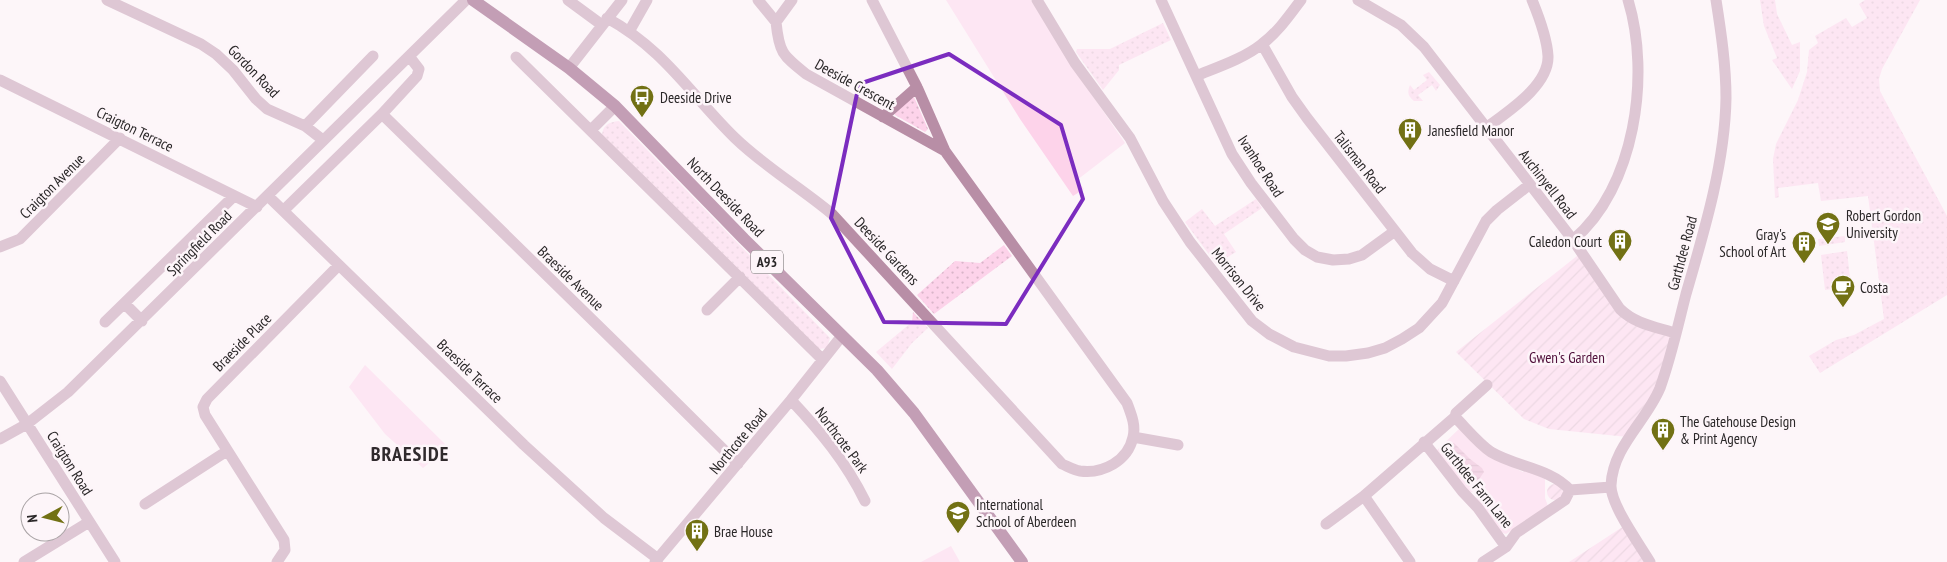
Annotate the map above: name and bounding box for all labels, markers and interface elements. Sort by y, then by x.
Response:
street label: Gordon Road [224,41,284,101]
street label: Deeside Crescent [812,54,898,114]
bus stop icon: Deeside Drive [629,84,655,118]
place label: Deeside Drive [660,88,732,107]
street label: Craigton Terrace [93,102,177,156]
building icon: Janesfield Manor [1397,117,1423,151]
place label: Janesfield Manor [1427,121,1515,140]
street label: Talisman Road [1330,127,1390,197]
street label: Ivanhoe Road [1234,131,1288,201]
street label: Auchinyell Road [1515,145,1581,223]
street label: Craigton Avenue [15,149,89,223]
street label: North Deeside Road [683,153,769,241]
street label: Springfield Road [162,206,236,280]
place label: Robert Gordon University [1846,206,1921,242]
school or university icon: Robert Gordon University [1815,211,1841,245]
street label: Deeside Gardens [851,213,923,289]
street label: Garthdee Road [1663,214,1701,292]
place label: Gray's School of Art [1719,225,1786,261]
building icon: Caledon Court [1607,228,1633,262]
building icon: Gray's School of Art [1791,230,1817,264]
place label: Caledon Court [1529,232,1602,251]
street label: Braeside Avenue [534,242,608,314]
street label: Morrison Drive [1208,243,1270,315]
road number: A93 [751,250,783,274]
cafe icon: Costa [1830,274,1856,308]
place label: Costa [1860,278,1888,297]
street label: Braeside Place [209,309,275,375]
street label: Braeside Terrace [433,335,507,407]
park label: Gwen's Garden [1529,348,1605,367]
street label: Northcote Road [705,404,771,478]
street label: Northcote Park [811,404,873,477]
place label: The Gatehouse Design & Print Agency [1680,412,1796,448]
building icon: The Gatehouse Design & Print Agency [1650,417,1676,451]
street label: Craigton Road [43,427,97,499]
street label: Garthdee Farm Lane [1437,438,1517,532]
district label: BRAESIDE [371,441,449,467]
north arrow [20,492,70,542]
place label: International School of Aberdeen [976,495,1076,531]
school or university icon: International School of Aberdeen [945,500,971,534]
text: N [23,514,41,523]
building icon: Brae House [684,518,710,552]
place label: Brae House [714,522,773,541]

